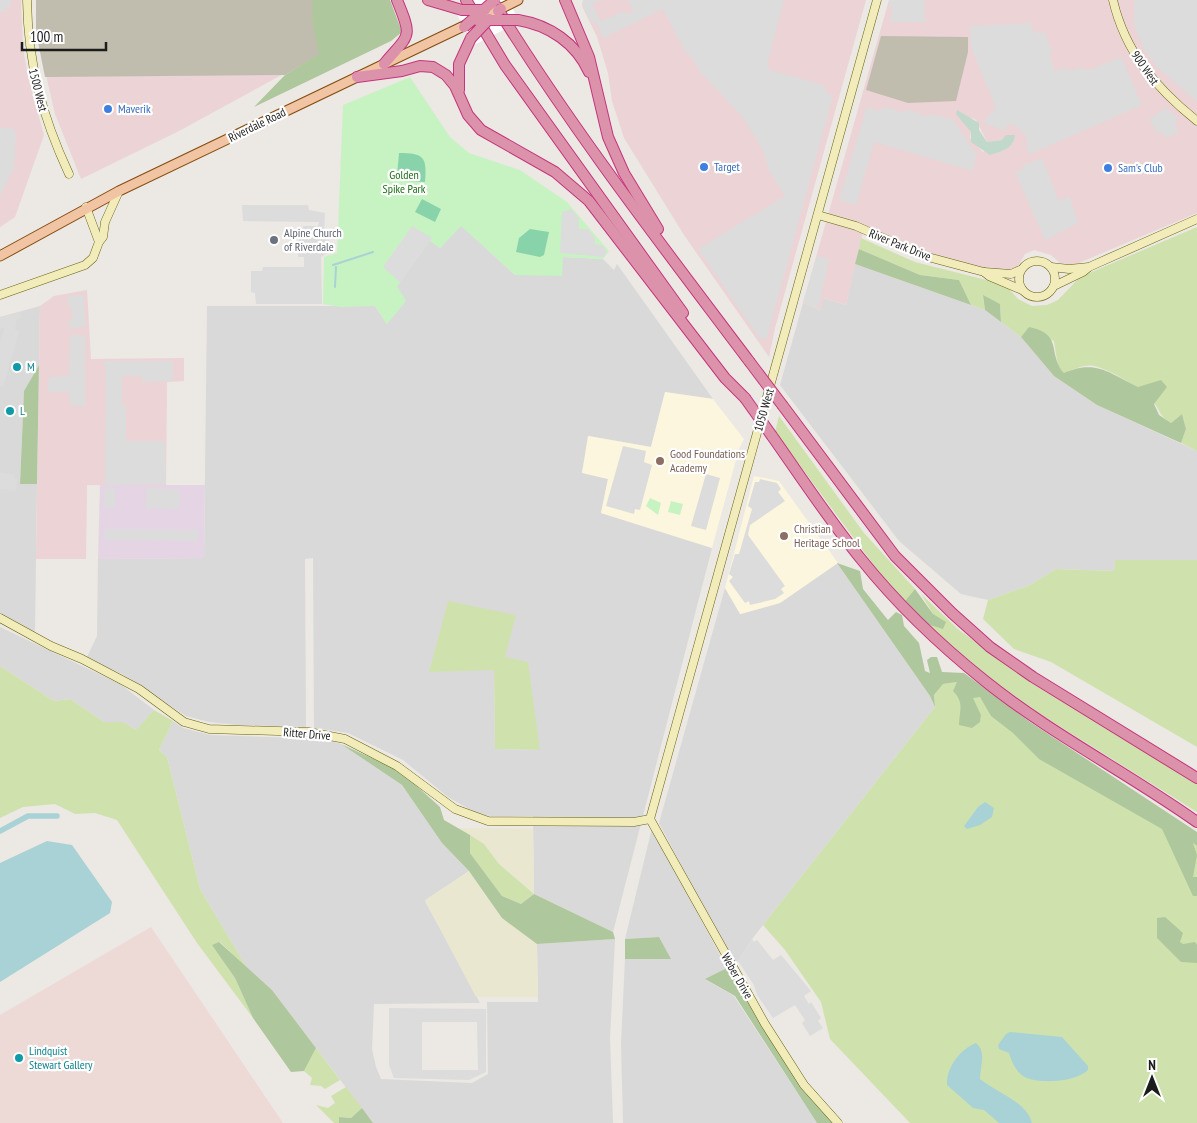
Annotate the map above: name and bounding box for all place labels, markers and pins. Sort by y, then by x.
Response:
place label: Maverik [118,101,151,116]
marker: Maverik [102,103,114,115]
place label: Target [714,159,741,174]
place label: Sam's Club [1118,160,1163,175]
marker: Target [698,161,710,173]
marker: Sam's Club [1102,162,1114,174]
place label: Alpine Church of Riverdale [284,225,342,254]
marker: Alpine Church of Riverdale [268,234,280,246]
place label: M [27,359,35,374]
marker: M [11,361,23,373]
place label: L [20,403,25,418]
marker: L [4,405,16,417]
place label: Good Foundations Academy [670,446,745,475]
marker: Good Foundations Academy [654,455,666,467]
place label: Christian Heritage School [794,521,860,550]
marker: Christian Heritage School [778,530,790,542]
place label: Lindquist Stewart Gallery [29,1043,93,1072]
marker: Lindquist Stewart Gallery [13,1052,25,1064]

